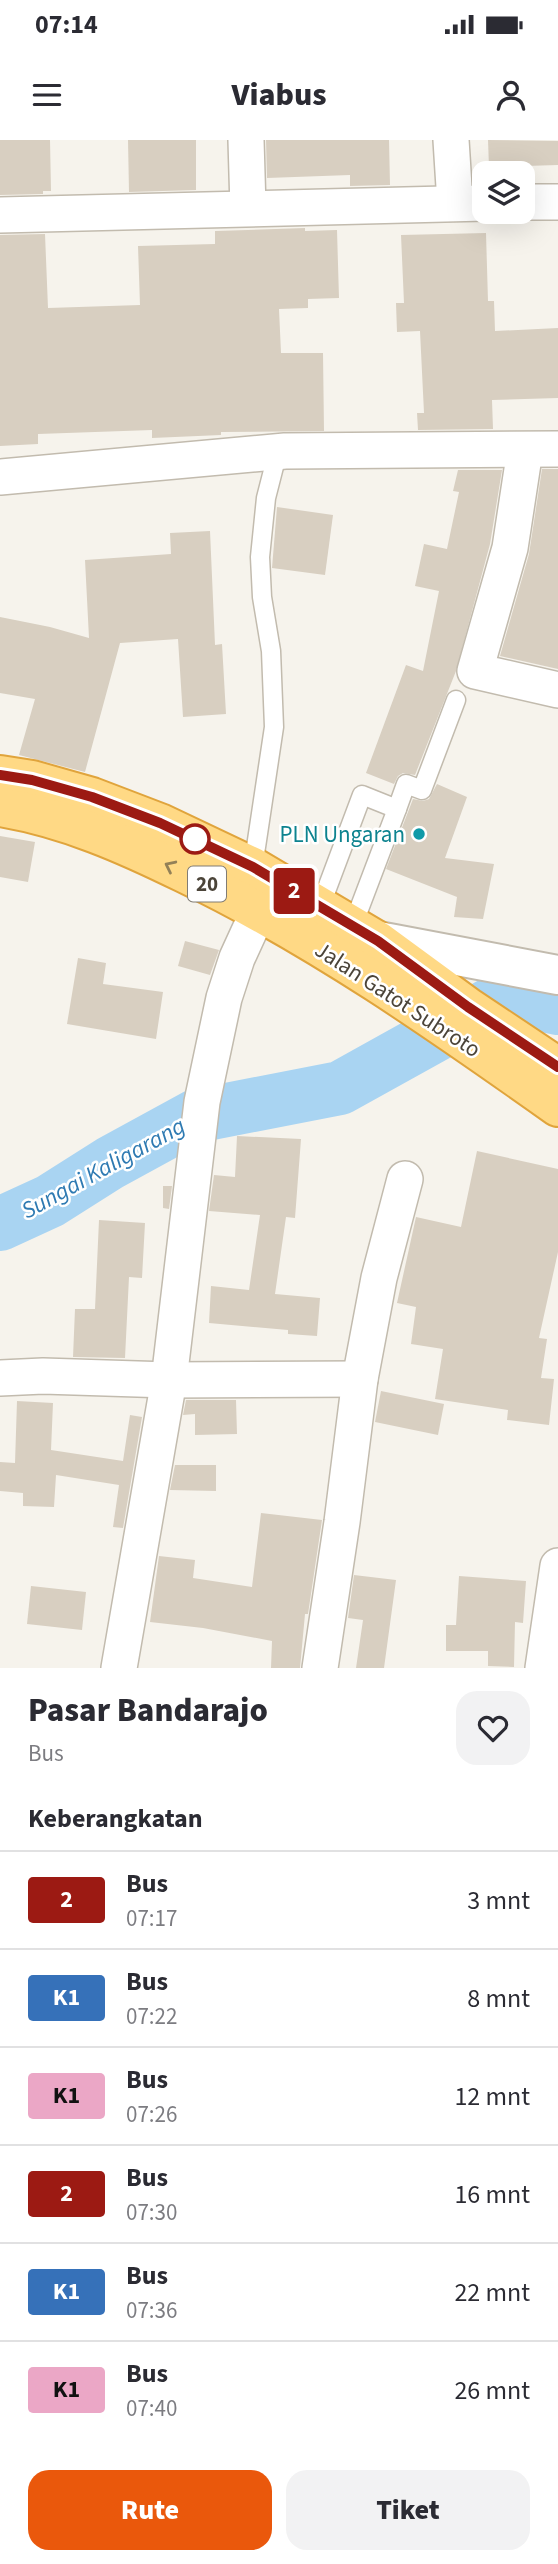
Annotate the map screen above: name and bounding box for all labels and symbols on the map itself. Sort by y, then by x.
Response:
place label: PLN Ungaran [279,818,405,851]
unlabelled marker [180,824,210,854]
marker: PLN Ungaran [411,826,427,842]
one-way arrow [165,860,177,874]
road number: 20 [188,866,226,902]
line badge: 2 [271,868,317,914]
street label: Jalan Gatot Subroto [308,933,487,1066]
water label: Sungai Kaligarang [15,1109,192,1228]

